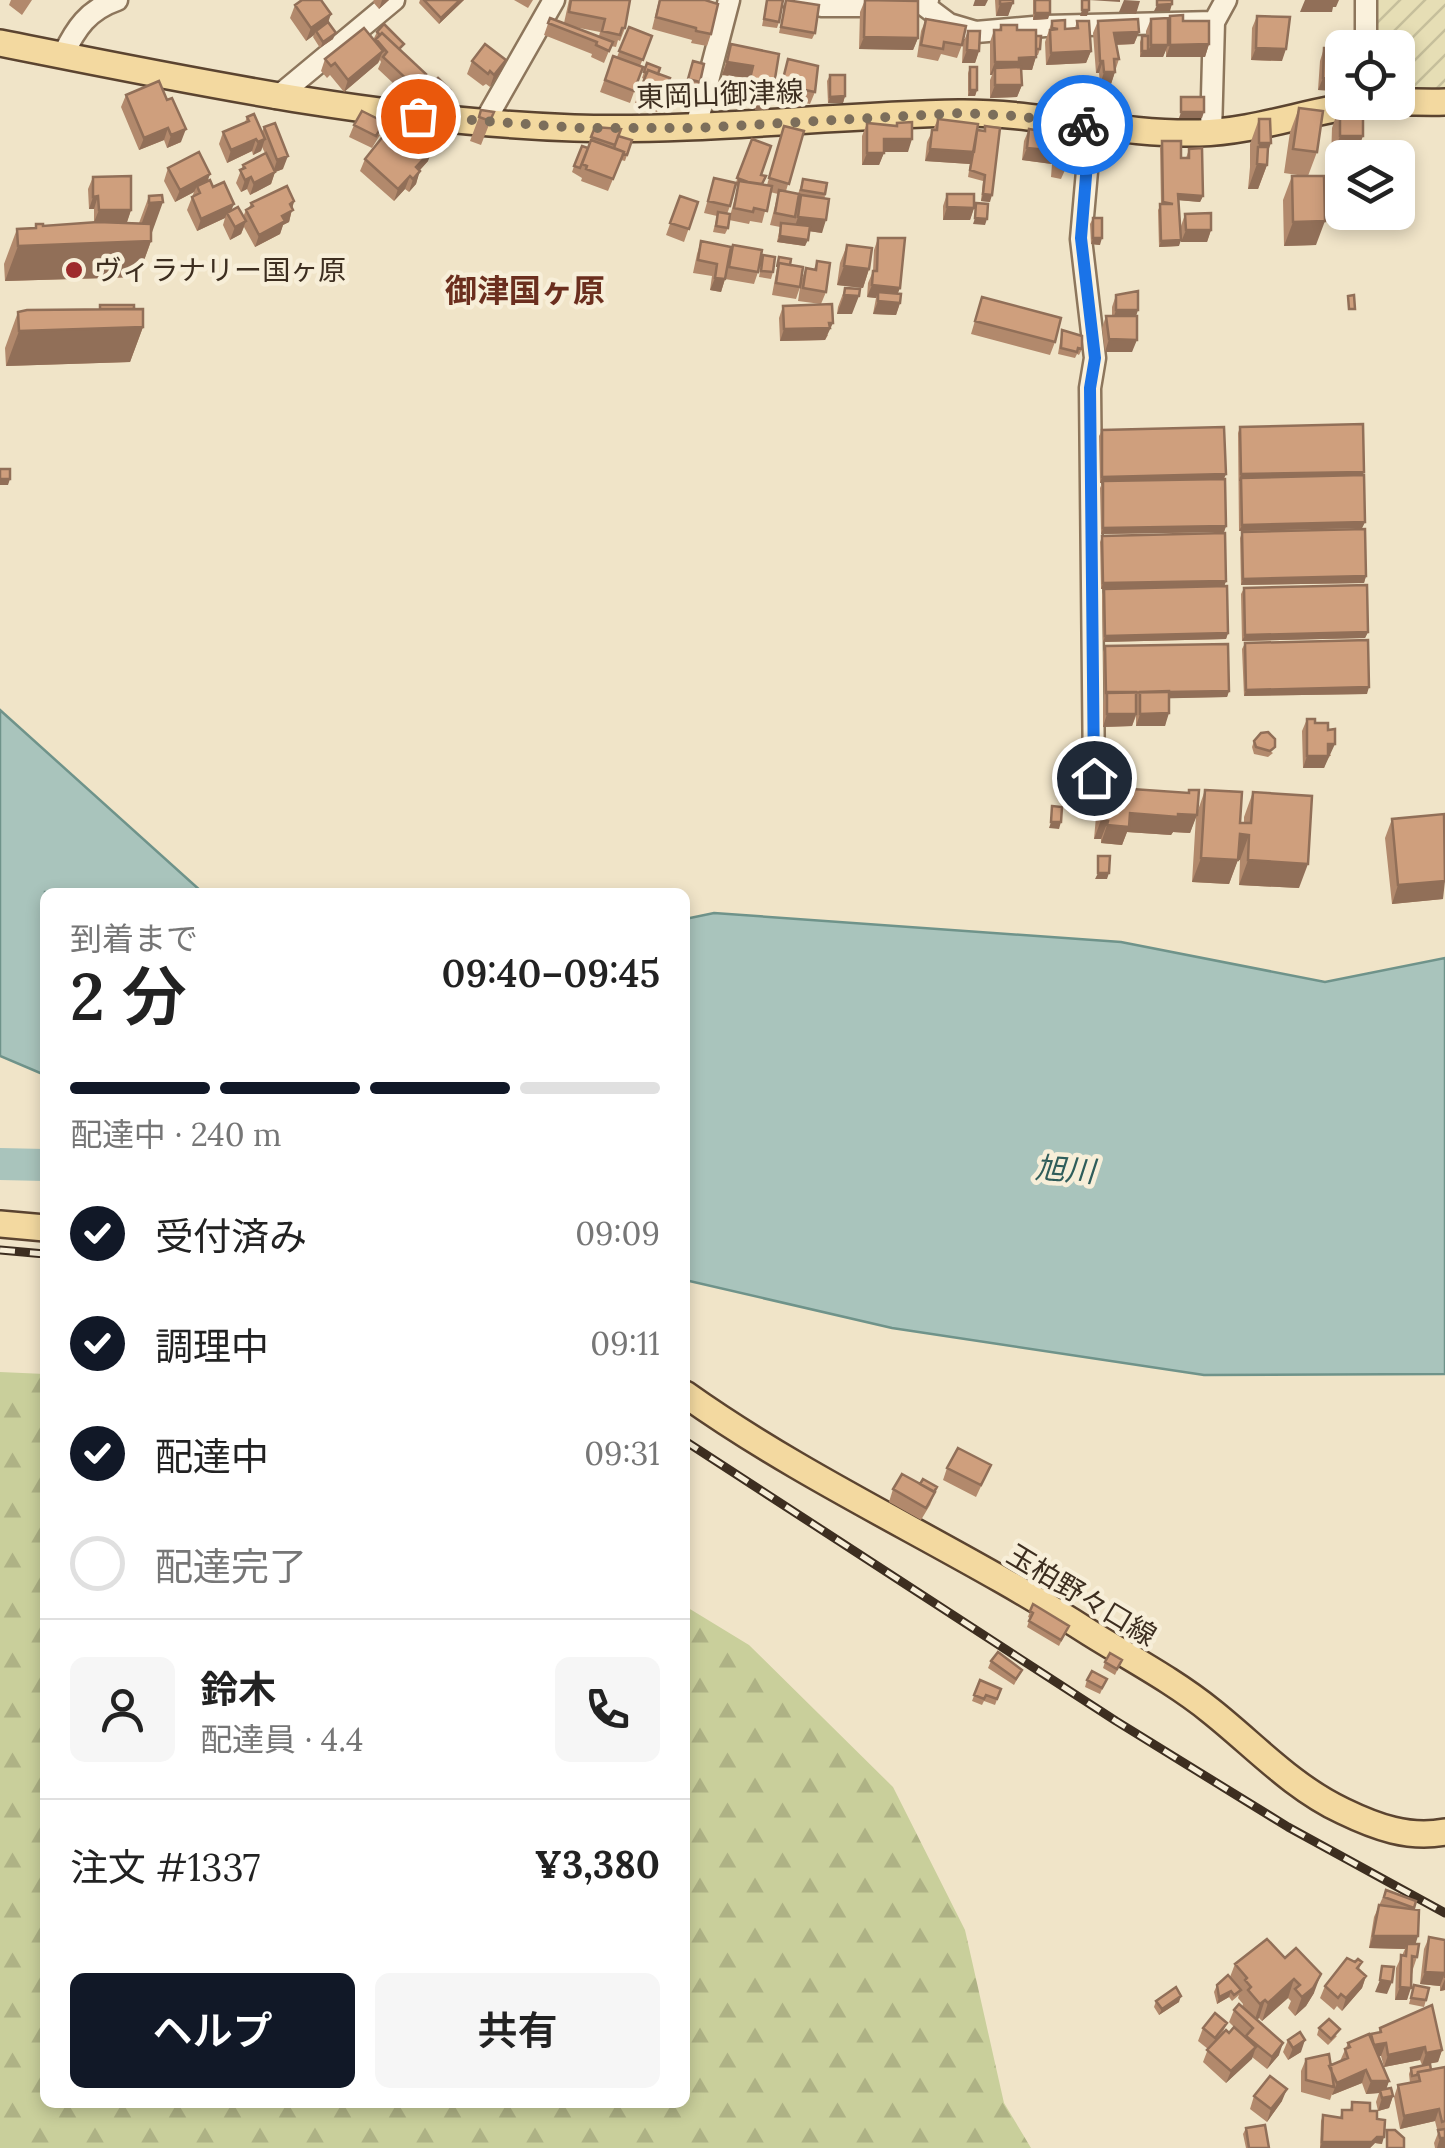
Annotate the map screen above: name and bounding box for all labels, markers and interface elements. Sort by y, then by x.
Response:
map controls [1325,30,1415,230]
button: locate [1325,30,1415,120]
street label: 東岡山御津線 [635,73,805,115]
pin [376,74,461,159]
courier [1033,75,1133,175]
icon: bag [391,89,446,144]
icon: bike [1056,98,1111,153]
button: layers [1325,140,1415,230]
place label: ヴィラナリー国ヶ原 [94,252,346,288]
marker: ヴィラナリー国ヶ原 [63,259,85,281]
district label: 御津国ヶ原 [445,270,605,311]
pin [1052,736,1137,821]
icon: home [1067,751,1122,806]
text: 到着まで [70,918,198,959]
text: 09:40–09:45 [441,949,660,997]
text: 2 分 [70,955,187,1038]
text: 配達中 · 240 m [70,1114,282,1155]
water label: 旭川 [1034,1148,1099,1190]
icon: check [70,1206,125,1261]
text: 受付済み [155,1212,307,1260]
text: 09:09 [575,1213,660,1254]
icon: check [70,1316,125,1371]
text: 調理中 [155,1322,269,1370]
text: 09:11 [590,1323,660,1364]
icon: check [70,1426,125,1481]
text: 配達中 [155,1432,269,1480]
text: 09:31 [584,1433,660,1474]
street label: 玉柏野々口線 [1001,1536,1163,1654]
text: 配達完了 [155,1542,307,1590]
button: person [70,1657,175,1762]
button: phone [555,1657,660,1762]
text: 鈴木 [200,1665,276,1713]
text: 配達員 · 4.4 [200,1719,363,1760]
text: ¥3,380 [535,1840,660,1888]
text: 注文 #1337 [70,1843,260,1891]
button: ヘルプ [70,1973,355,2088]
button: 共有 [375,1973,660,2088]

